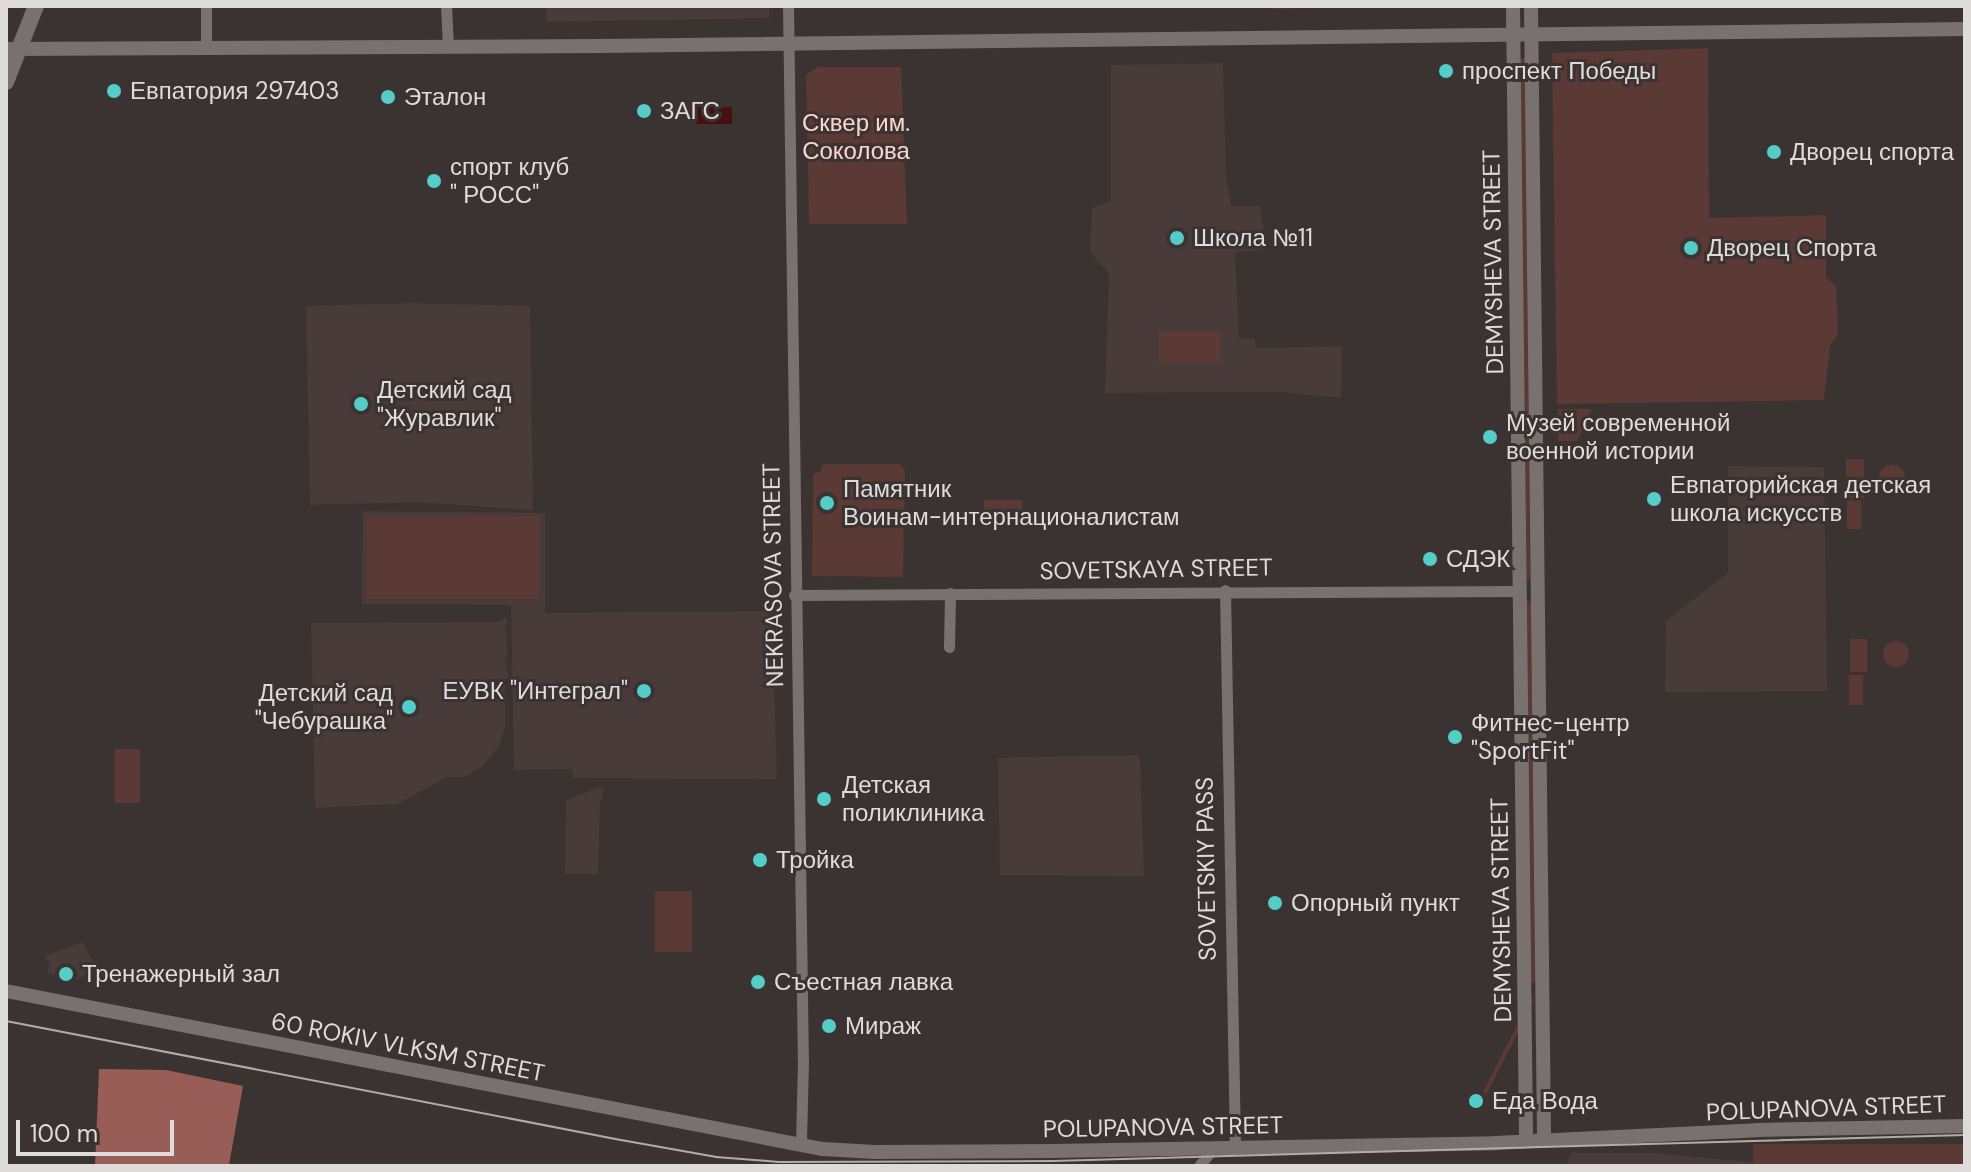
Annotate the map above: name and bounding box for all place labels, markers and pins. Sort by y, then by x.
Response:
place label: проспект Победы [1462,57,1656,85]
marker: проспект Победы [1437,62,1455,80]
place label: Евпатория 297403 [130,77,339,105]
marker: Евпатория 297403 [105,82,123,100]
place label: Эталон [404,83,486,111]
marker: Эталон [379,88,397,106]
place label: ЗАГС [660,97,720,125]
marker: ЗАГС [635,102,653,120]
place label: Дворец спорта [1790,138,1954,166]
marker: Дворец спорта [1765,143,1783,161]
place label: спорт клуб " РОСС" [450,153,569,209]
marker: спорт клуб " РОСС" [425,172,443,190]
place label: Школа №11 [1193,224,1313,252]
marker: Школа №11 [1168,229,1186,247]
place label: Дворец Спорта [1707,234,1876,262]
marker: Дворец Спорта [1682,239,1700,257]
place label: Детский сад "Журавлик" [377,376,512,432]
marker: Детский сад "Журавлик" [352,395,370,413]
place label: Музей современной военной истории [1506,409,1730,465]
marker: Музей современной военной истории [1481,428,1499,446]
place label: Евпаторийская детская школа искусств [1670,471,1931,527]
place label: Памятник Воинам-интернационалистам [843,475,1180,531]
marker: Евпаторийская детская школа искусств [1645,490,1663,508]
marker: Памятник Воинам-интернационалистам [818,494,836,512]
place label: СДЭК [1446,545,1510,573]
marker: СДЭК [1421,550,1439,568]
place label: ЕУВК "Интеграл" [442,677,628,705]
place label: Детский сад "Чебурашка" [255,679,393,735]
marker: ЕУВК "Интеграл" [635,682,653,700]
marker: Детский сад "Чебурашка" [400,698,418,716]
place label: Фитнес-центр "SportFit" [1471,709,1630,765]
marker: Фитнес-центр "SportFit" [1446,728,1464,746]
place label: Детская поликлиника [842,771,984,827]
marker: Детская поликлиника [813,788,835,810]
place label: Тройка [776,846,854,874]
marker: Тройка [751,851,769,869]
place label: Опорный пункт [1291,889,1460,917]
marker: Опорный пункт [1266,894,1284,912]
place label: Тренажерный зал [82,960,280,988]
marker: Тренажерный зал [57,965,75,983]
place label: Съестная лавка [774,968,953,996]
marker: Съестная лавка [749,973,767,991]
place label: Мираж [845,1012,921,1040]
marker: Мираж [820,1017,838,1035]
place label: Еда Вода [1492,1087,1598,1115]
marker: Еда Вода [1467,1092,1485,1110]

